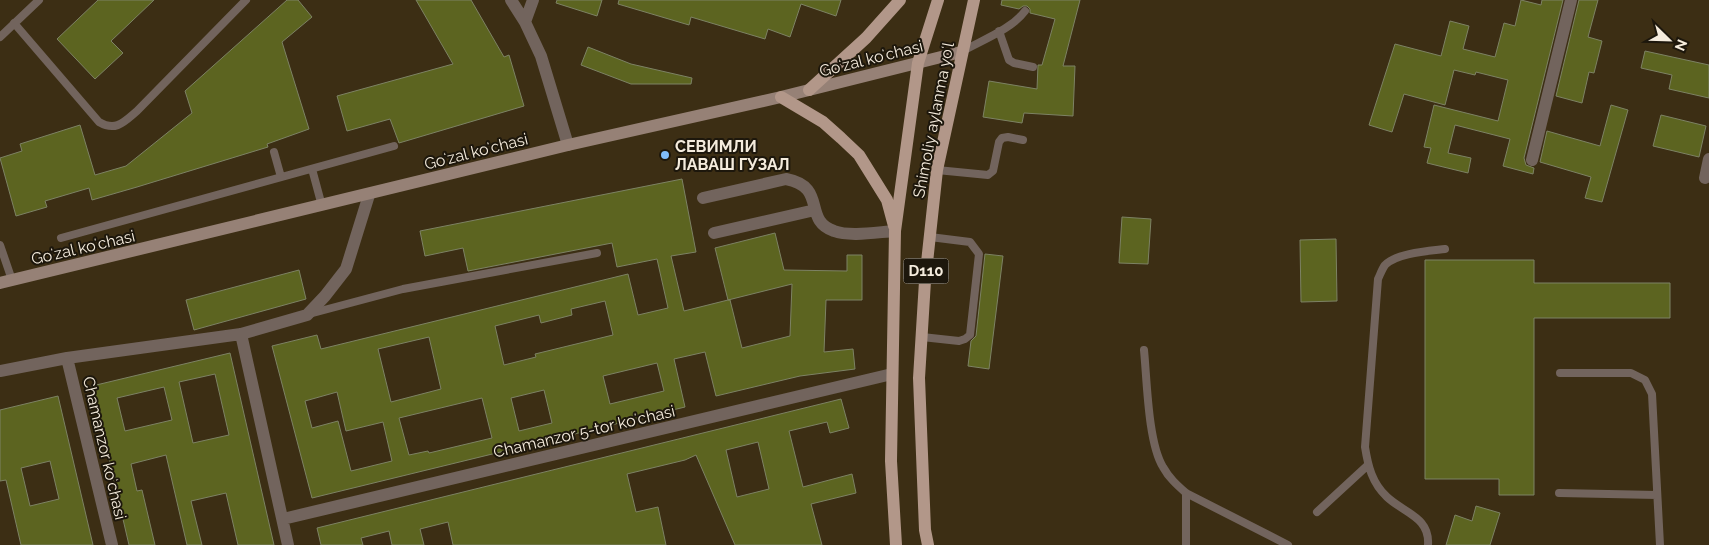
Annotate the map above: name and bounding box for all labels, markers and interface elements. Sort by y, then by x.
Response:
north arrow [1644,15,1694,65]
street label: Goʻzal koʻchasi [817,36,925,81]
text: N [1672,37,1690,53]
street label: Shimoliy aylanma yoʻl [909,40,958,200]
street label: Goʻzal koʻchasi [422,129,530,174]
place label: СЕВИМЛИ ЛАВАШ ГУЗАЛ [675,137,790,174]
marker: СЕВИМЛИ ЛАВАШ ГУЗАЛ [659,149,671,161]
street label: Goʻzal koʻchasi [29,226,137,269]
road number: D110 [904,258,948,284]
street label: Chamanzor koʻchasi [79,375,130,522]
street label: Chamanzor 5-tor koʻchasi [491,401,677,462]

